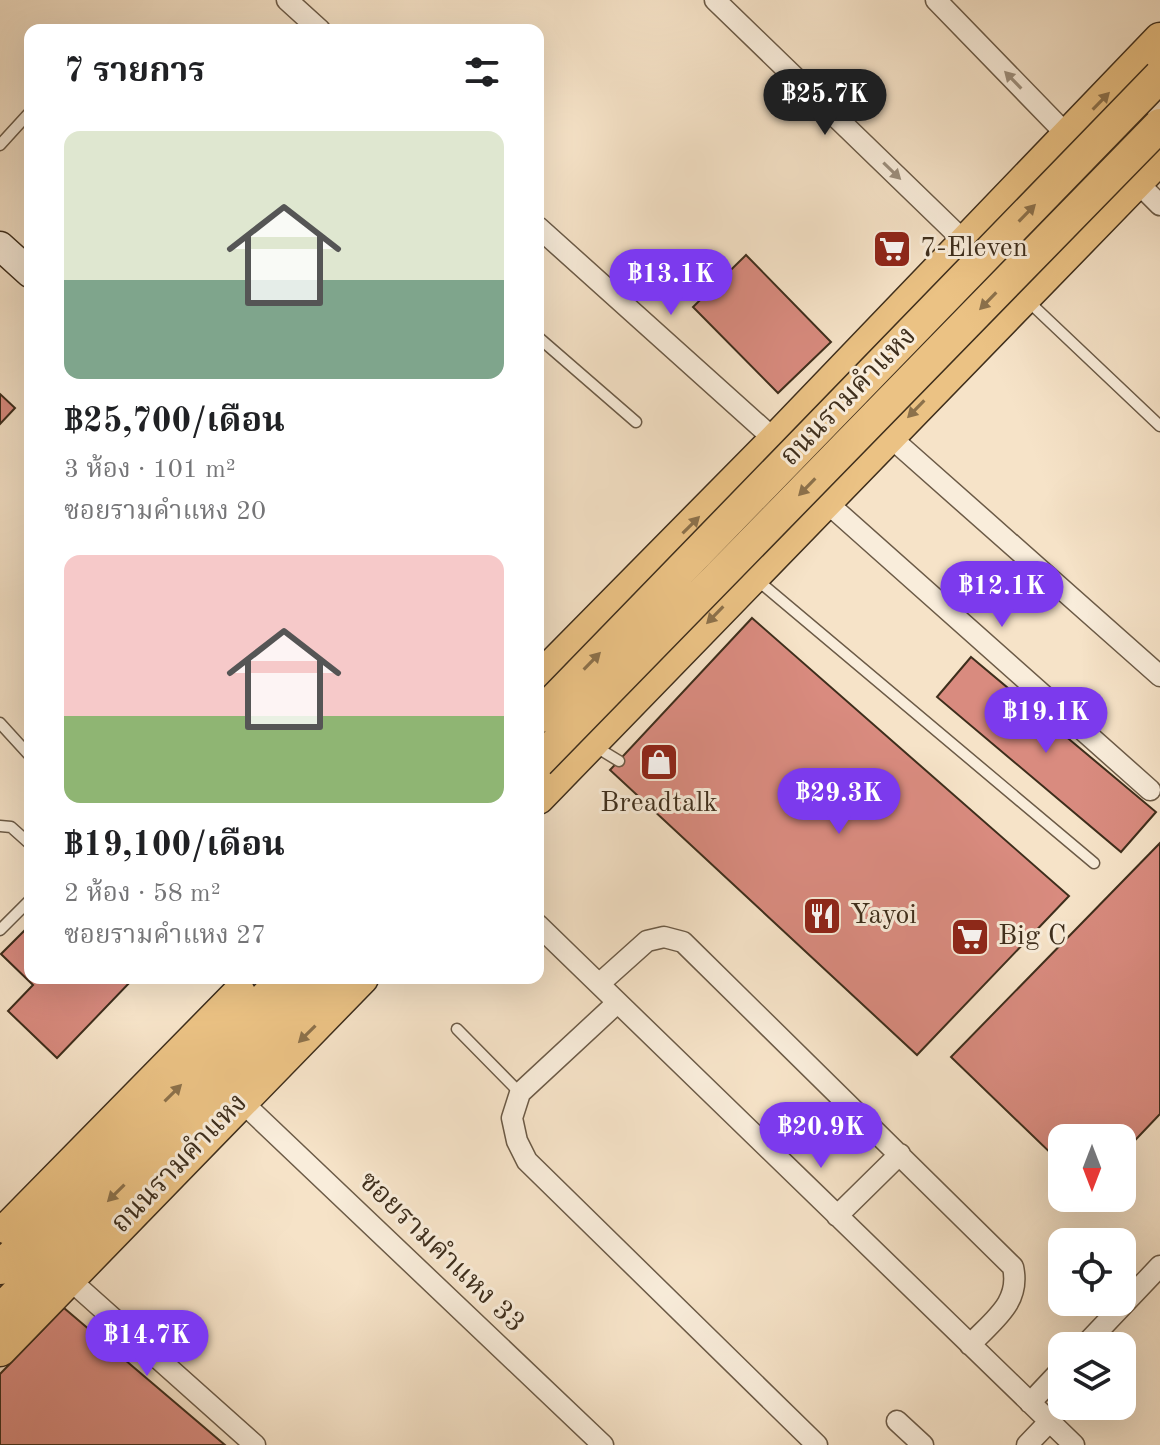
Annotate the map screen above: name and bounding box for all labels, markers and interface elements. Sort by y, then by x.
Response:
icon: filters [460,50,504,94]
text: 7 รายการ [64,55,205,89]
pin: ฿25.7K [760,69,890,137]
one-way arrow [1005,71,1023,90]
text: ฿25.7K [781,82,869,108]
one-way arrow [1091,92,1110,111]
one-way arrow [882,161,901,180]
icon: home [212,183,356,327]
one-way arrow [1017,204,1036,223]
supermarket icon: 7-Eleven [871,228,913,270]
place label: 7-Eleven [920,235,1028,263]
pin: ฿13.1K [606,249,736,317]
text: ฿13.1K [627,262,715,288]
one-way arrow [979,291,998,310]
street label: ถนนรามคำแหง [774,320,922,472]
one-way arrow [907,399,926,418]
text: ฿25,700/เดือน [64,405,285,439]
text: 3 ห้อง · 101 m² [64,457,236,483]
one-way arrow [798,477,816,496]
text: ซอยรามคำแหง 20 [64,499,266,525]
one-way arrow [681,516,700,535]
pin: ฿12.1K [937,561,1067,629]
text: ฿12.1K [958,574,1046,600]
one-way arrow [706,605,725,624]
icon: home [212,607,356,751]
one-way arrow [583,652,601,671]
pin: ฿19.1K [981,687,1111,755]
text: ฿19.1K [1002,700,1090,726]
shop icon: Breadtalk [638,741,680,783]
pin: ฿29.3K [774,768,904,836]
text: ฿29.3K [795,781,883,807]
place label: Breadtalk [600,790,718,818]
text: ฿19,100/เดือน [64,829,285,863]
text: 2 ห้อง · 58 m² [64,881,221,907]
restaurant icon: Yayoi [801,895,843,937]
place label: Yayoi [850,902,917,930]
supermarket icon: Big C [949,916,991,958]
text: ซอยรามคำแหง 27 [64,923,266,949]
place label: Big C [998,923,1067,951]
one-way arrow [298,1024,317,1043]
one-way arrow [163,1084,182,1103]
street label: ถนนรามคำแหง [105,1087,253,1239]
pin: ฿20.9K [756,1102,886,1170]
text: ฿20.9K [777,1115,865,1141]
north arrow [1048,1124,1136,1212]
map controls [1048,1124,1136,1420]
street label: ซอยรามคำแหง 33 [353,1165,531,1339]
one-way arrow [107,1184,126,1202]
button: locate [1048,1228,1136,1316]
pin: ฿14.7K [82,1310,212,1378]
text: ฿14.7K [103,1323,191,1349]
button: layers [1048,1332,1136,1420]

